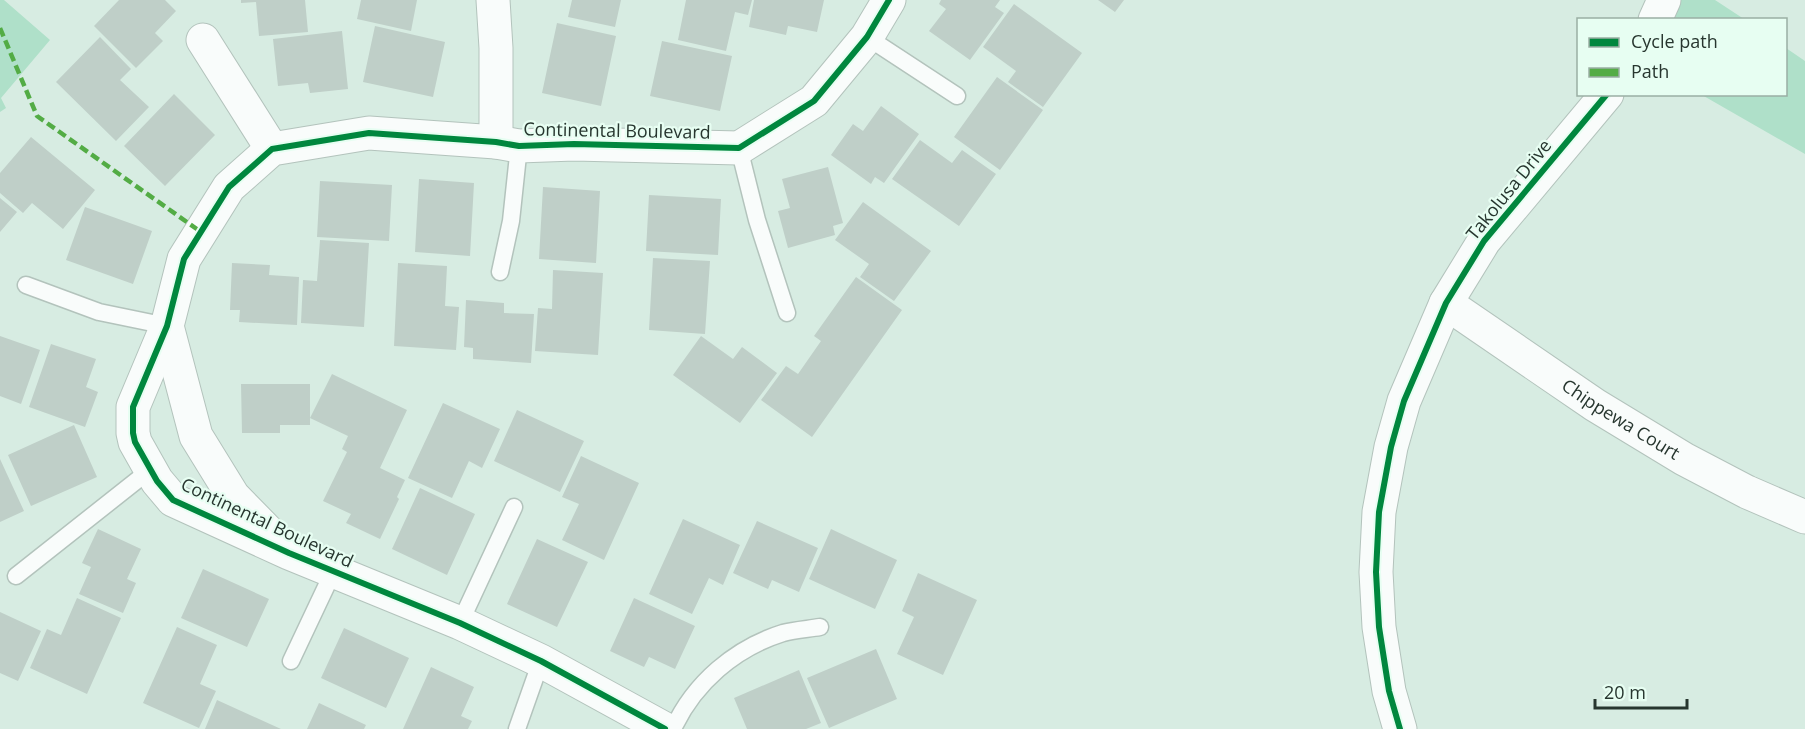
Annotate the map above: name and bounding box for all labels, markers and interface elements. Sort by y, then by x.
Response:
legend [1577,18,1787,96]
text: Cycle path [1631,29,1718,53]
text: Path [1631,59,1669,83]
street label: Continental Boulevard [523,116,711,144]
street label: Takolusa Drive [1460,134,1556,245]
street label: Chippewa Court [1557,373,1685,465]
street label: Continental Boulevard [177,472,357,573]
scale bar [1595,672,1686,710]
text: 20 m [1604,680,1646,704]

